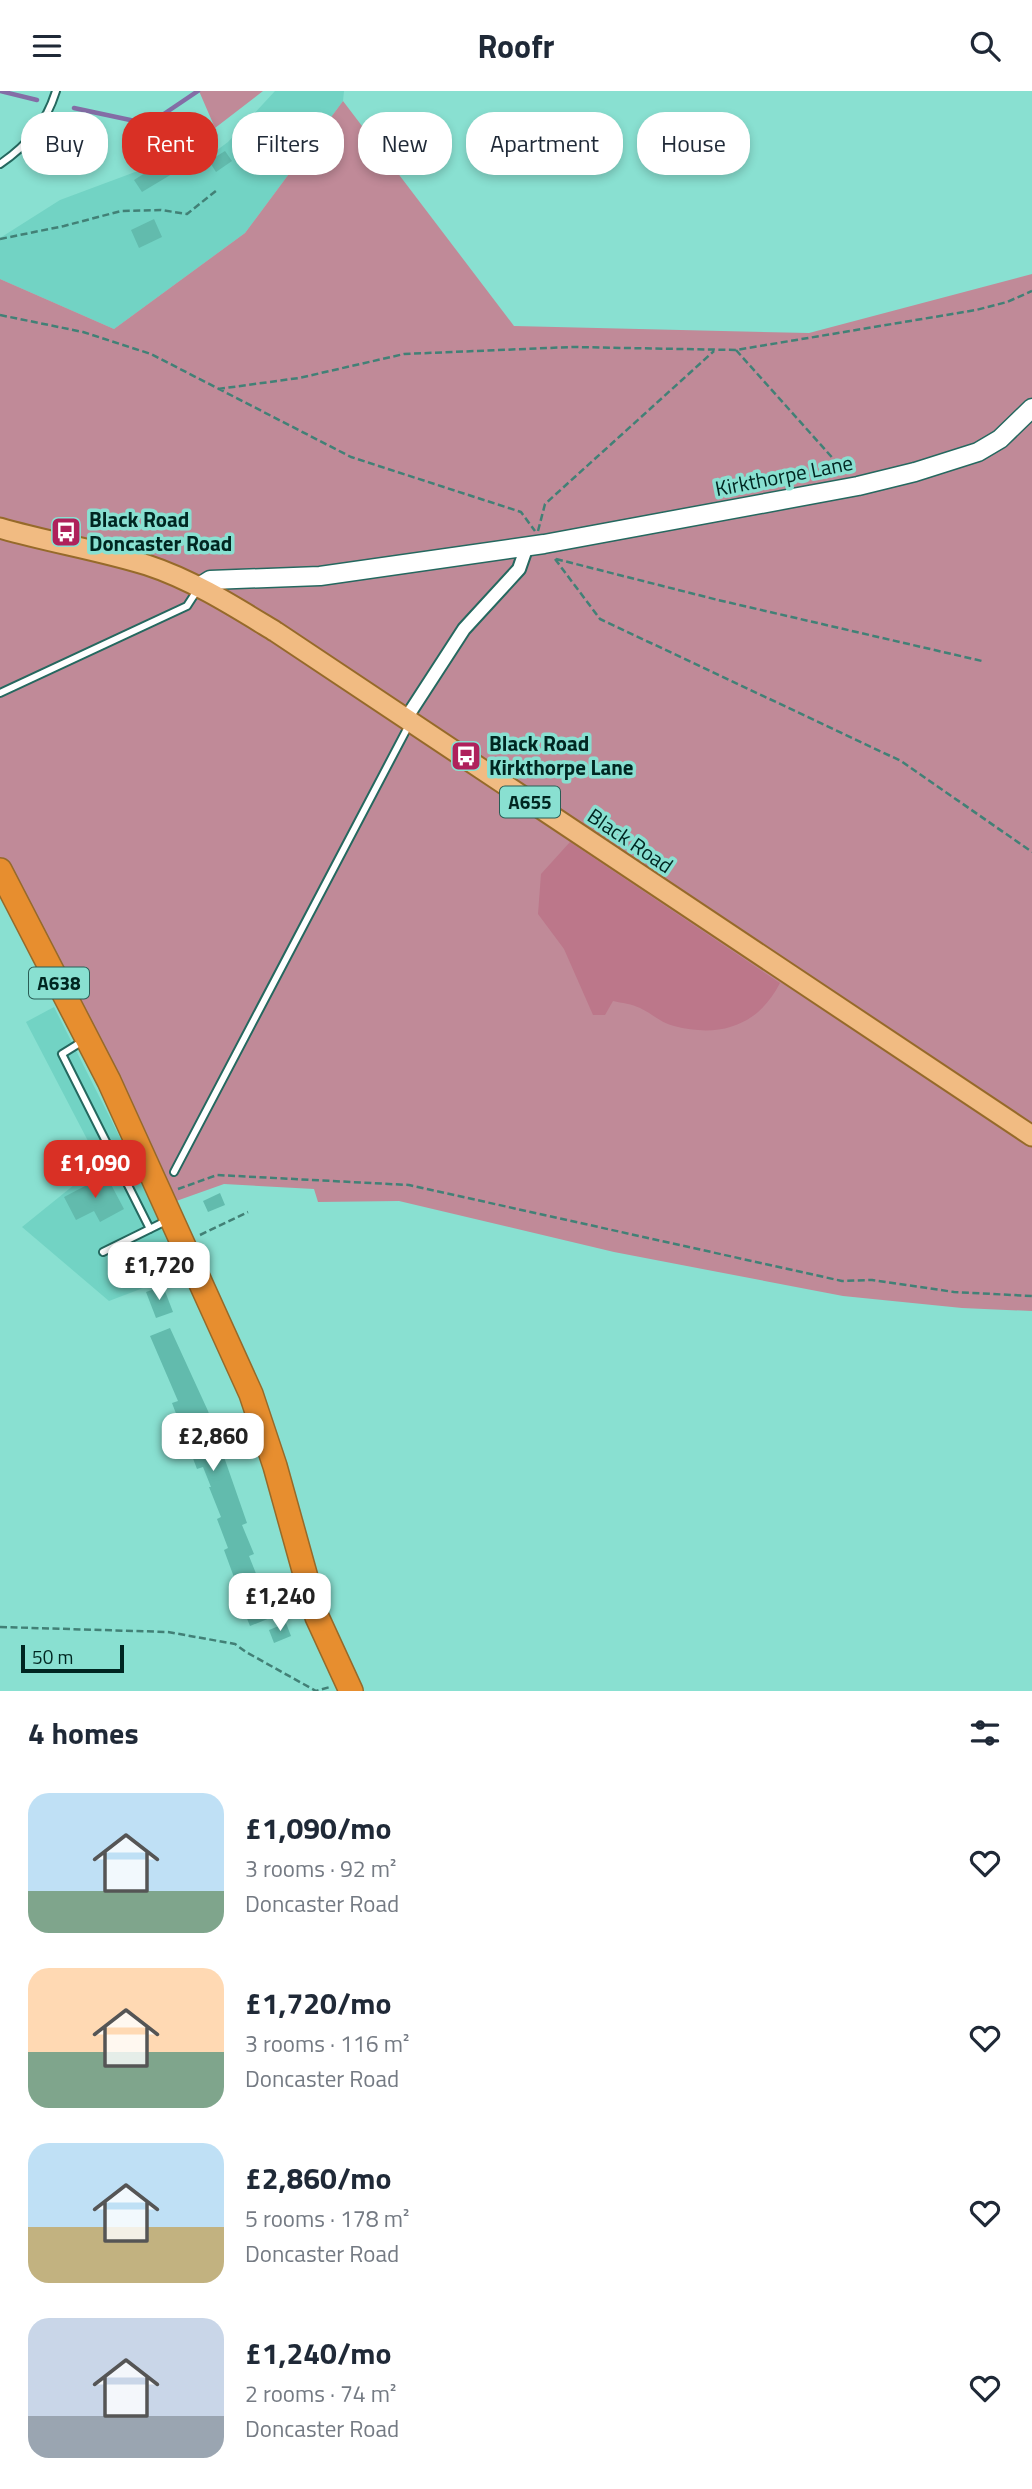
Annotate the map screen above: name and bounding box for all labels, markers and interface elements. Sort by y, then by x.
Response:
text: Roofr [478,22,554,70]
icon: menu [28,27,66,65]
icon: search [966,27,1004,65]
chip: Buy [21,112,108,175]
chip: Rent [122,112,218,175]
chip: Filters [232,112,344,175]
chip: New [358,112,452,175]
chip: Apartment [466,112,623,175]
chip: House [637,112,750,175]
street label: Kirkthorpe Lane [712,446,855,504]
place label: Black Road Doncaster Road [89,503,232,559]
bus stop icon: Black Road Doncaster Road [49,515,83,549]
place label: Black Road Kirkthorpe Lane [489,727,633,783]
bus stop icon: Black Road Kirkthorpe Lane [449,739,483,773]
road number: A655 [500,787,560,817]
street label: Black Road [581,800,680,881]
road number: A638 [29,967,89,999]
pin: £1,090 [38,1141,152,1200]
text: £1,090 [60,1145,130,1180]
pin: £1,720 [102,1243,216,1302]
text: £1,720 [124,1247,194,1282]
pin: £2,860 [156,1413,270,1473]
text: £2,860 [178,1418,248,1453]
pin: £1,240 [223,1573,337,1633]
text: £1,240 [245,1578,315,1613]
scale bar [21,1642,124,1674]
text: 50 m [32,1642,73,1671]
text: 4 homes [28,1710,139,1756]
icon: filters [966,1714,1004,1752]
text: £1,090/mo [245,1805,391,1851]
icon: home [84,1821,168,1905]
icon: heart [966,1844,1004,1882]
text: 3 rooms · 92 m² [245,1851,396,1886]
text: Doncaster Road [245,1886,399,1921]
text: £1,720/mo [245,1980,391,2026]
icon: home [84,1996,168,2080]
icon: heart [966,2019,1004,2057]
text: 3 rooms · 116 m² [245,2026,409,2061]
text: Doncaster Road [245,2061,399,2096]
text: £2,860/mo [245,2155,391,2201]
icon: home [84,2171,168,2255]
icon: heart [966,2194,1004,2232]
text: 5 rooms · 178 m² [245,2201,409,2236]
text: Doncaster Road [245,2236,399,2271]
text: £1,240/mo [245,2330,391,2376]
icon: home [84,2346,168,2430]
icon: heart [966,2369,1004,2407]
text: 2 rooms · 74 m² [245,2376,396,2411]
text: Doncaster Road [245,2411,399,2446]

